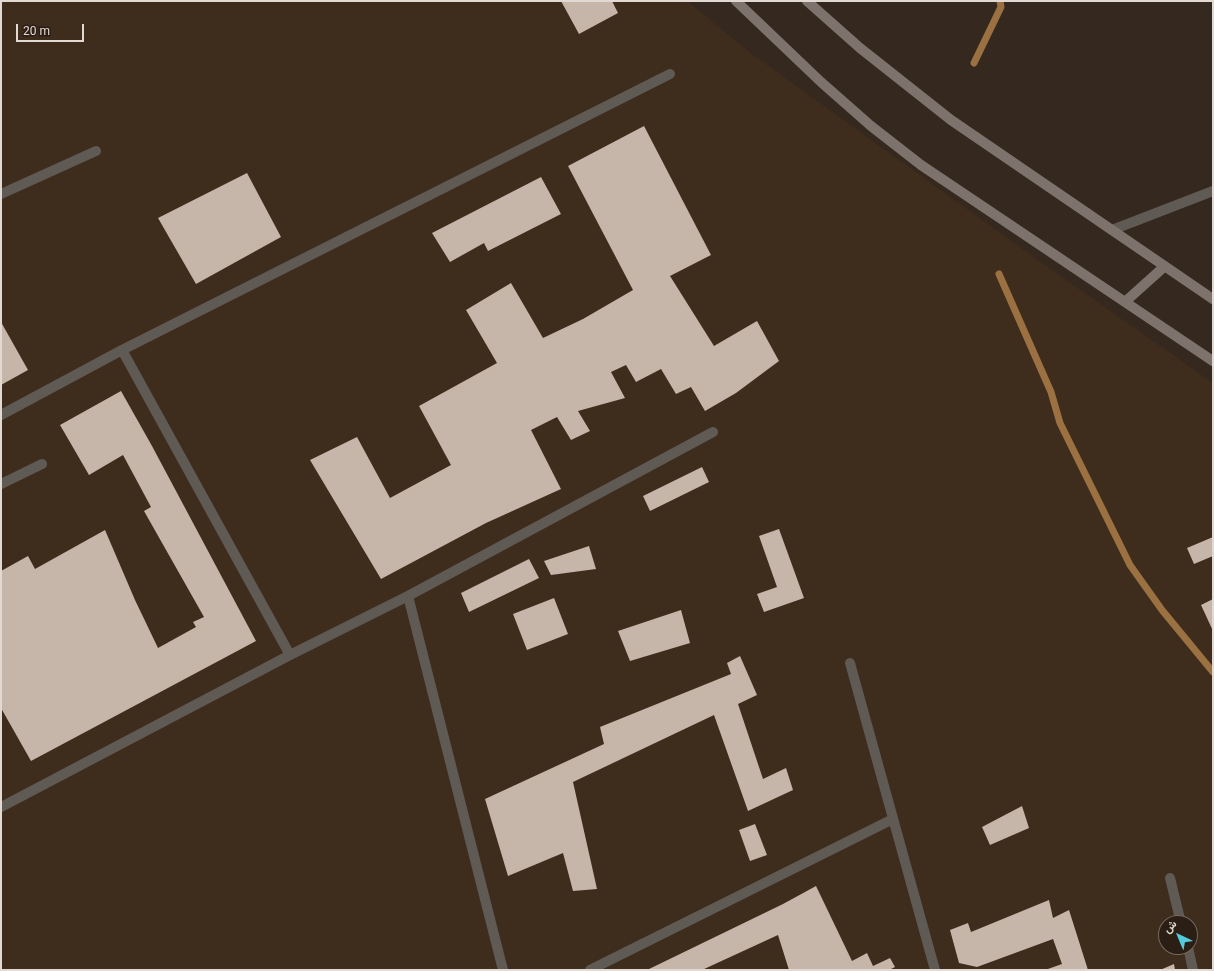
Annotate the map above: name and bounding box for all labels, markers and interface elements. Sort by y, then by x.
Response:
scale bar [18,16,86,42]
text: 20 m [23,24,50,38]
north arrow [1158,915,1198,955]
text: ش [1161,917,1179,936]

